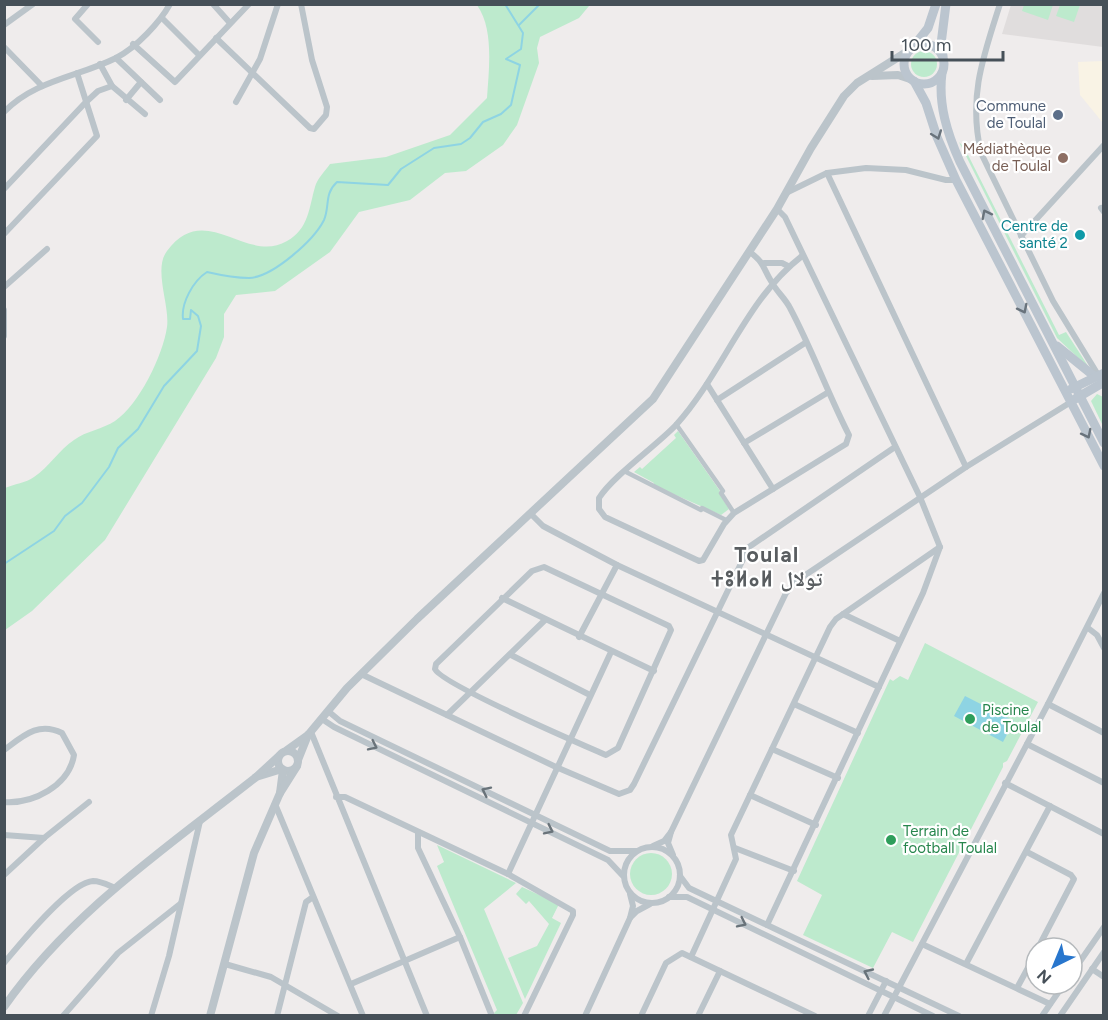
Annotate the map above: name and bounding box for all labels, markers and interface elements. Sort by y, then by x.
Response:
scale bar [892,24,1003,62]
text: 100 m [901,34,951,56]
place label: Commune de Toulal [976,97,1046,132]
marker: Commune de Toulal [1051,108,1065,122]
one-way arrow [929,129,942,139]
place label: Médiathèque de Toulal [963,140,1051,175]
marker: Médiathèque de Toulal [1056,151,1070,165]
one-way arrow [982,209,994,220]
place label: Centre de santé 2 [1001,217,1068,252]
marker: Centre de santé 2 [1073,228,1087,242]
one-way arrow [1016,303,1027,314]
one-way arrow [1080,428,1091,438]
district label: Toulal ⵜⵓⵍⴰⵍ تولال [712,542,823,592]
place label: Piscine de Toulal [982,701,1041,736]
marker: Piscine de Toulal [963,712,977,726]
one-way arrow [367,739,378,751]
one-way arrow [481,787,492,799]
place label: Terrain de football Toulal [903,822,997,857]
one-way arrow [543,823,554,835]
marker: Terrain de football Toulal [884,833,898,847]
one-way arrow [736,916,747,928]
north arrow [1024,936,1084,996]
text: N [1033,965,1055,988]
one-way arrow [863,968,874,980]

